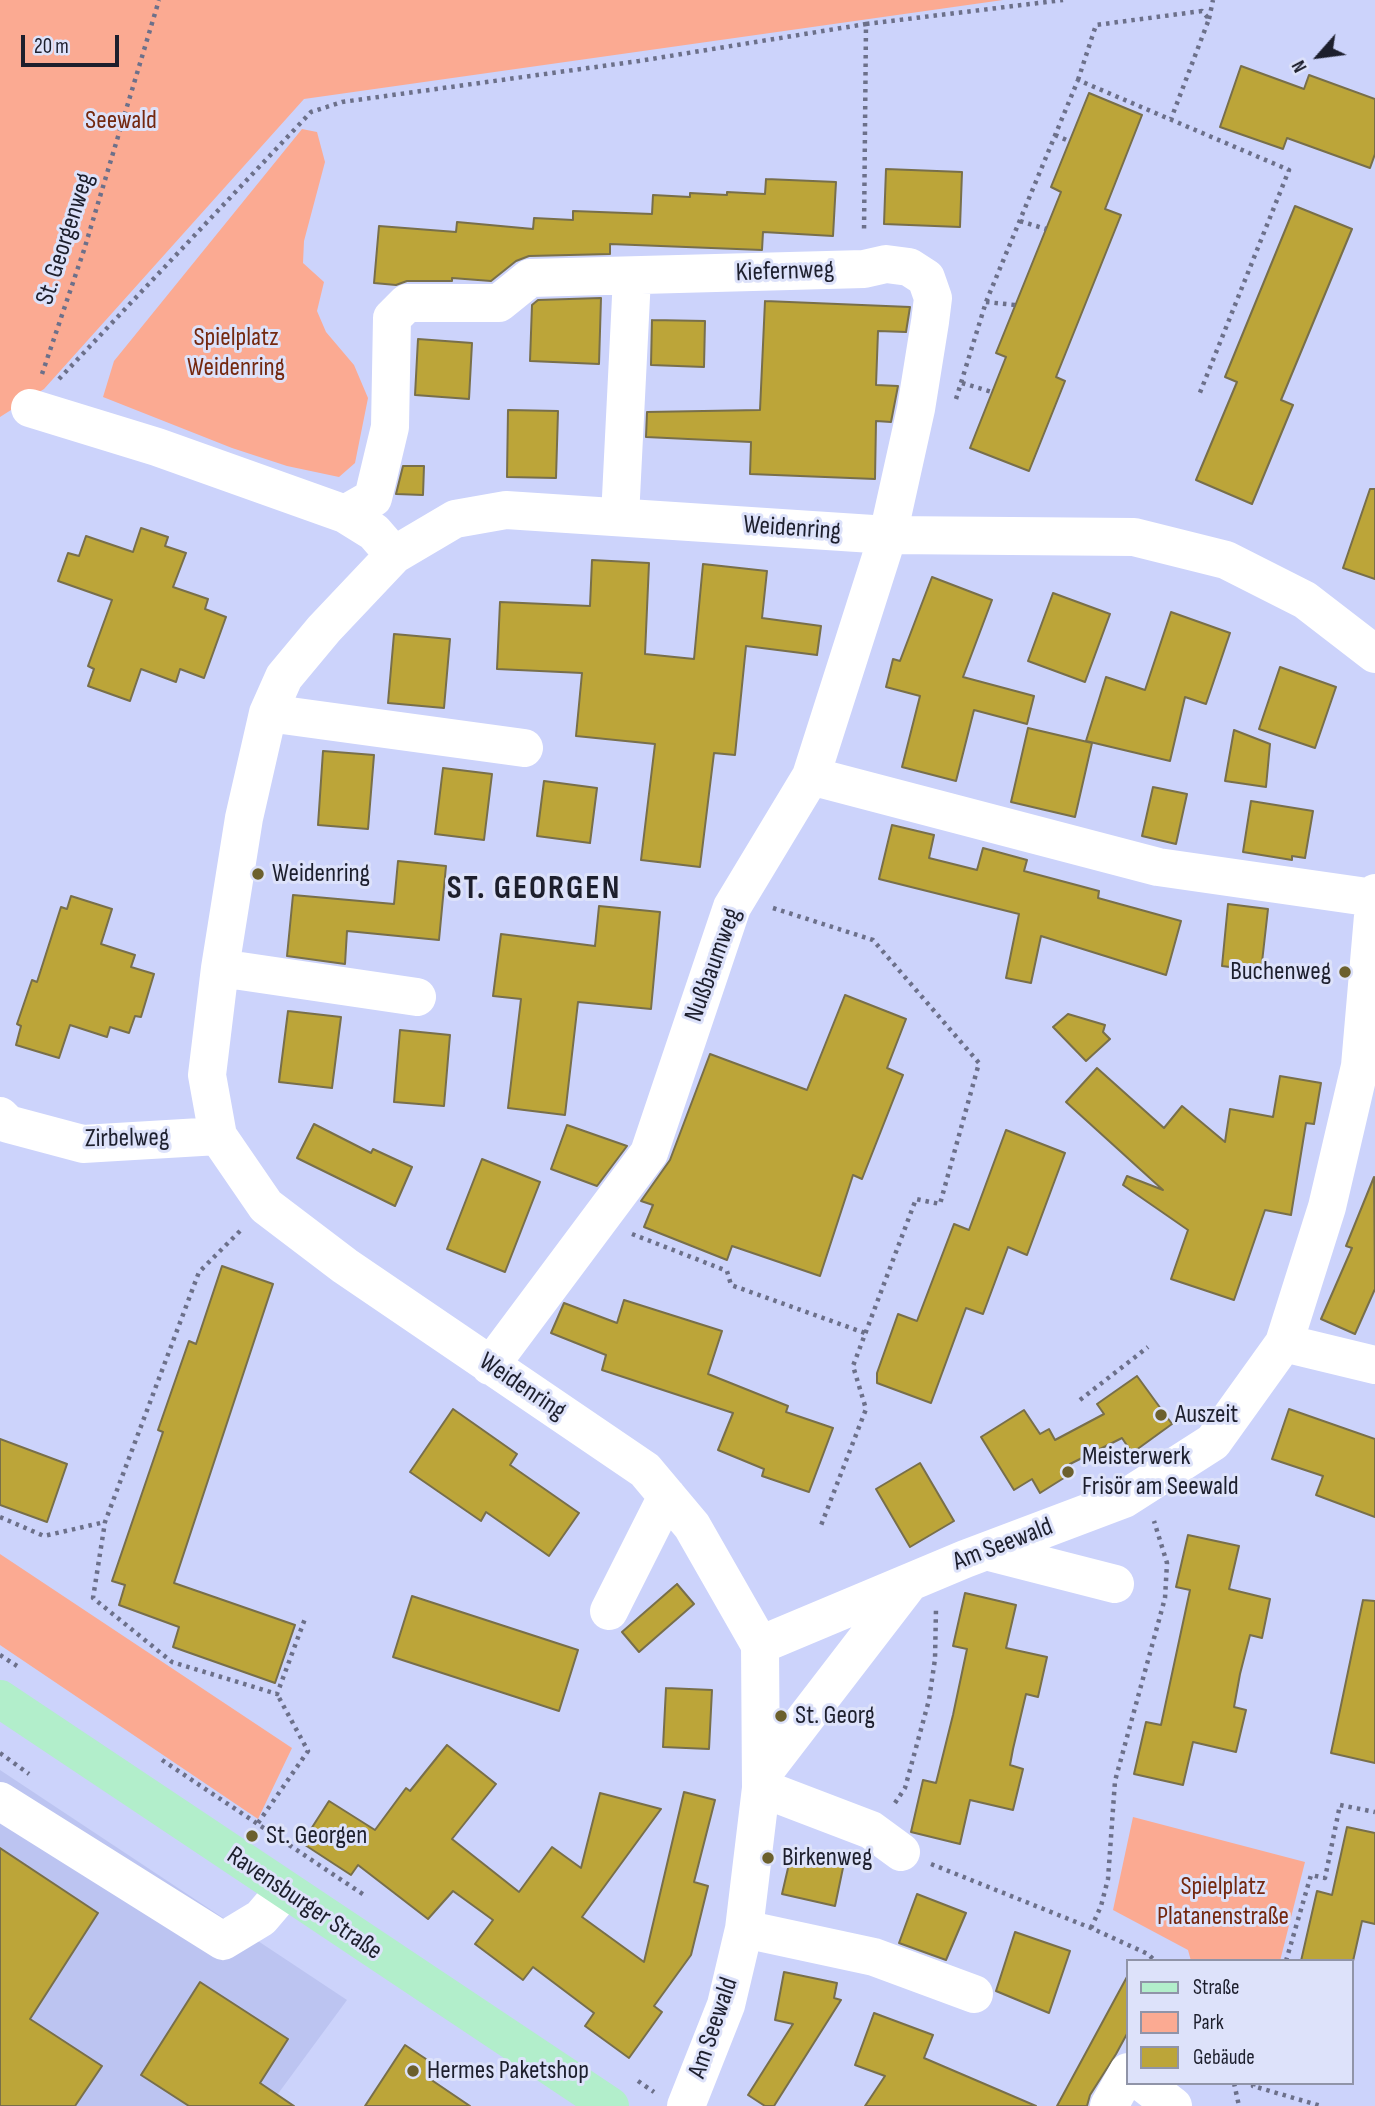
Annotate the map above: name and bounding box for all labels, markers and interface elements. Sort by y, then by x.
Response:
scale bar [24,21,122,65]
north arrow [1284,21,1354,91]
text: 20 m [34,34,69,59]
text: N [1287,56,1313,76]
park label: Seewald [85,105,157,137]
street label: St. Georgenweg [30,169,102,309]
street label: Kiefernweg [735,255,835,289]
park label: Spielplatz Weidenring [187,322,285,384]
street label: Weidenring [742,510,842,548]
place label: Weidenring [272,858,370,890]
marker: Weidenring [250,866,266,882]
district label: ST. GEORGEN [448,870,620,910]
street label: Nußbaumweg [679,904,749,1026]
place label: Buchenweg [1230,956,1331,988]
marker: Buchenweg [1337,964,1353,980]
street label: Zirbelweg [84,1123,170,1155]
street label: Weidenring [473,1347,571,1427]
place label: Auszeit [1175,1399,1238,1431]
marker: Auszeit [1153,1407,1169,1423]
place label: Meisterwerk Frisör am Seewald [1082,1441,1239,1502]
marker: Meisterwerk Frisör am Seewald [1060,1464,1076,1480]
street label: Am Seewald [949,1512,1057,1578]
place label: St. Georg [795,1700,875,1732]
marker: St. Georg [773,1708,789,1724]
place label: St. Georgen [266,1820,367,1852]
marker: St. Georgen [244,1828,260,1844]
street label: Ravensburger Straße [220,1841,388,1967]
place label: Birkenweg [782,1842,872,1874]
marker: Birkenweg [760,1850,776,1866]
park label: Spielplatz Platanenstraße [1157,1871,1289,1932]
legend [1126,1959,1354,2085]
street label: Am Seewald [682,1974,746,2082]
text: Straße [1193,1975,1239,2000]
text: Park [1193,2010,1224,2035]
text: Gebäude [1193,2045,1255,2070]
place label: Hermes Paketshop [427,2055,589,2087]
marker: Hermes Paketshop [405,2063,421,2079]

